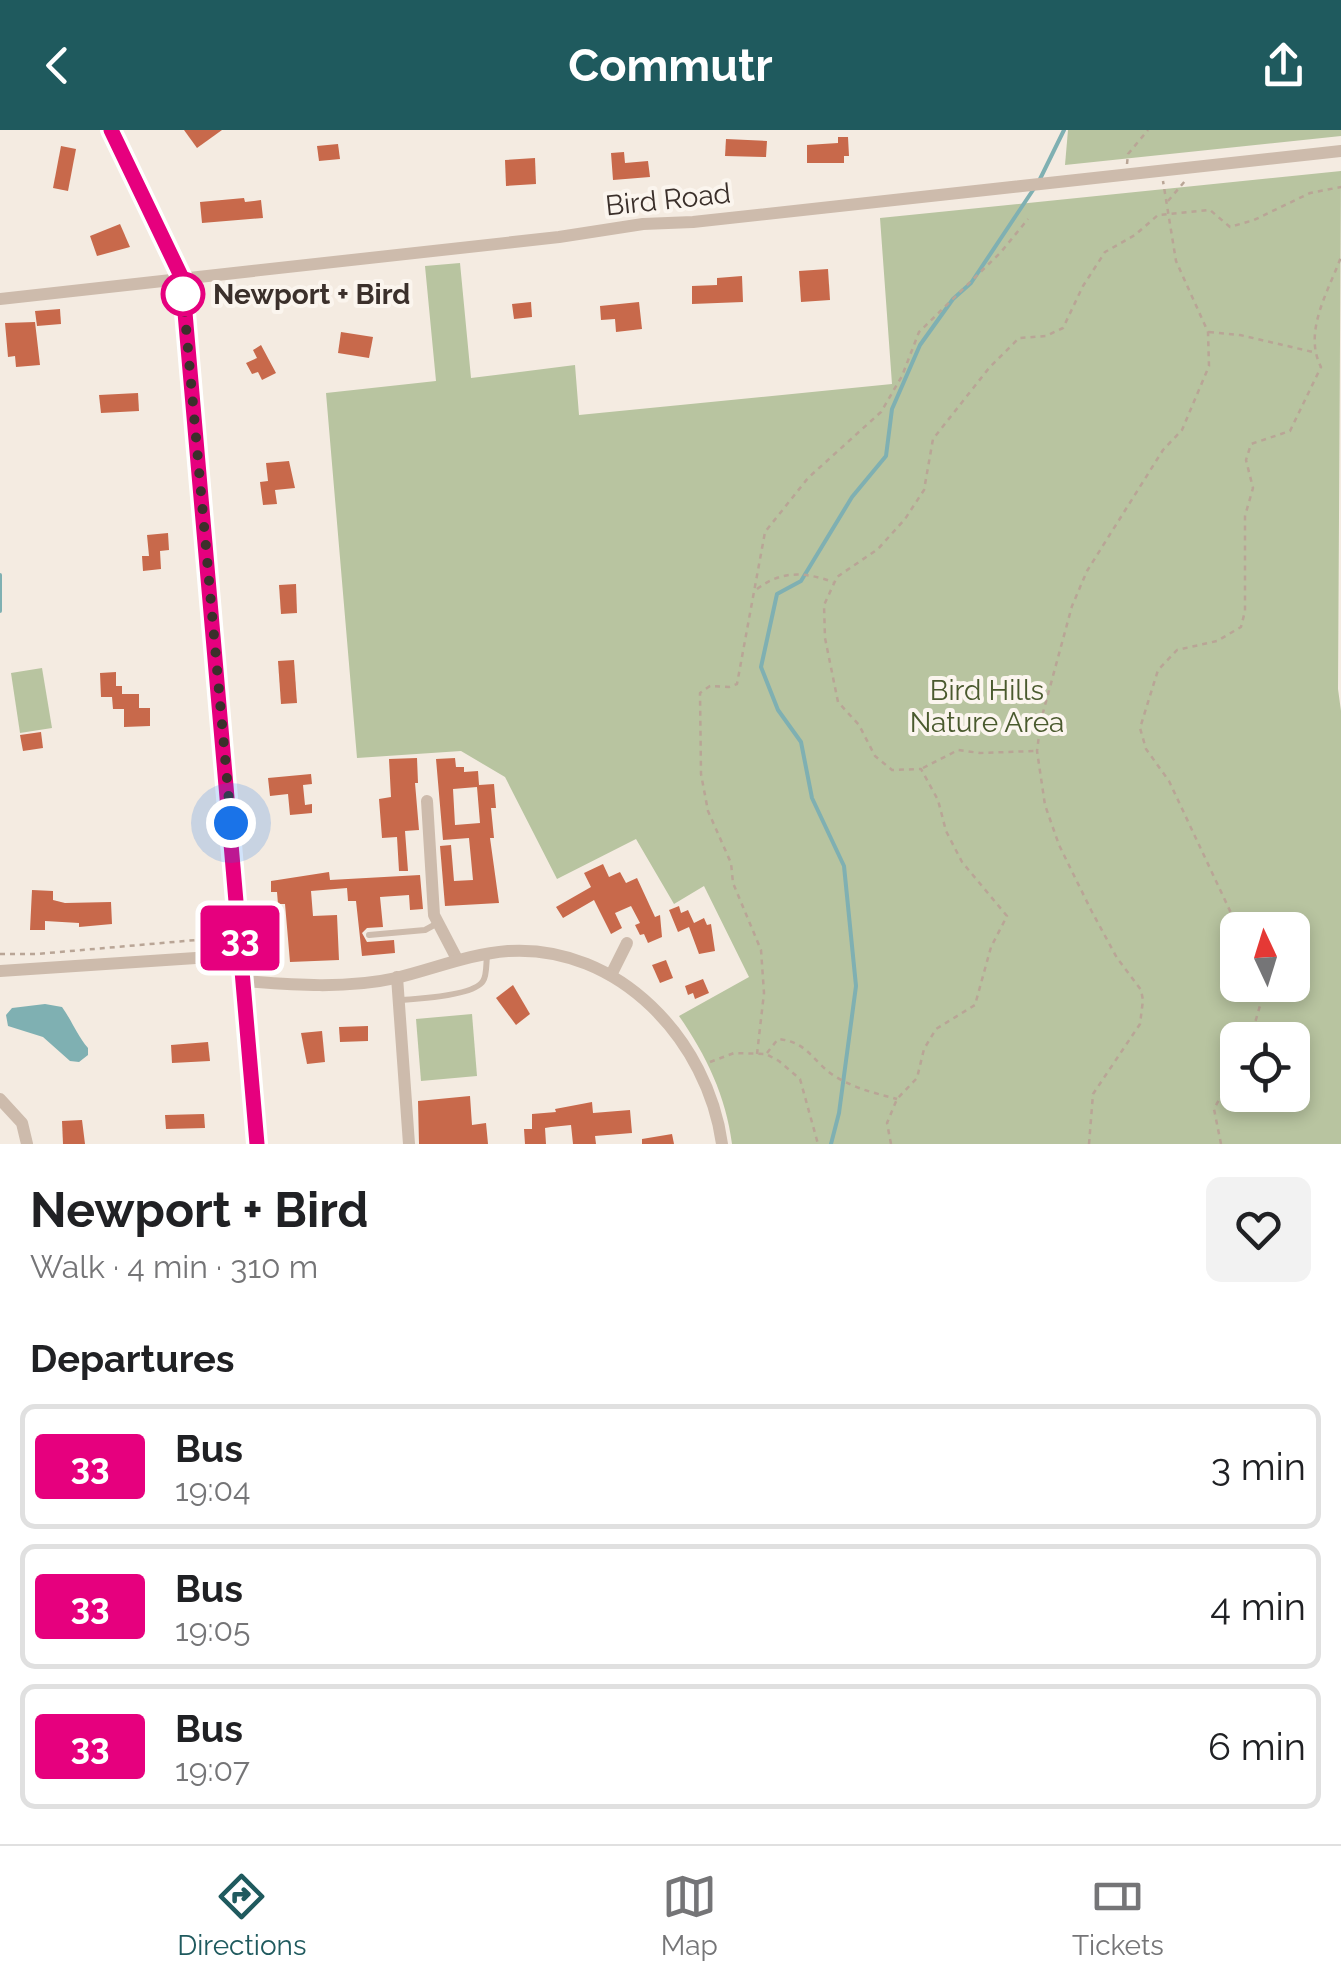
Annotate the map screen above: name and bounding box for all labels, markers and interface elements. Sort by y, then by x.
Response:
icon: back [30,38,85,93]
icon: share [1256,38,1311,93]
text: Commutr [568,39,773,92]
street label: Bird Road [604,177,732,222]
marker: Newport + Bird [162,273,204,315]
place label: Newport + Bird [213,278,410,311]
park label: Bird Hills Nature Area [910,674,1064,739]
your location [206,798,256,848]
line badge: 33 [195,906,285,970]
north arrow [1220,912,1310,1002]
map controls [1220,912,1310,1112]
text: 33 [220,918,260,959]
button: locate [1220,1022,1310,1112]
button: heart [1206,1177,1311,1282]
text: Newport + Bird [30,1182,368,1238]
text: Walk · 4 min · 310 m [30,1248,318,1285]
text: Departures [30,1336,235,1381]
text: Bus [175,1426,243,1471]
text: 3 min [1211,1444,1306,1489]
text: 33 [70,1446,110,1487]
text: 19:04 [175,1471,251,1508]
text: Bus [175,1566,243,1611]
text: 4 min [1210,1584,1306,1629]
text: 33 [70,1586,110,1627]
text: 19:05 [175,1611,251,1648]
text: Bus [175,1706,243,1751]
text: 6 min [1208,1724,1306,1769]
text: 33 [70,1726,110,1767]
text: 19:07 [175,1751,250,1788]
tab: Directions [177,1869,306,1962]
tab: Map [661,1869,718,1962]
tab: Tickets [1072,1869,1164,1962]

